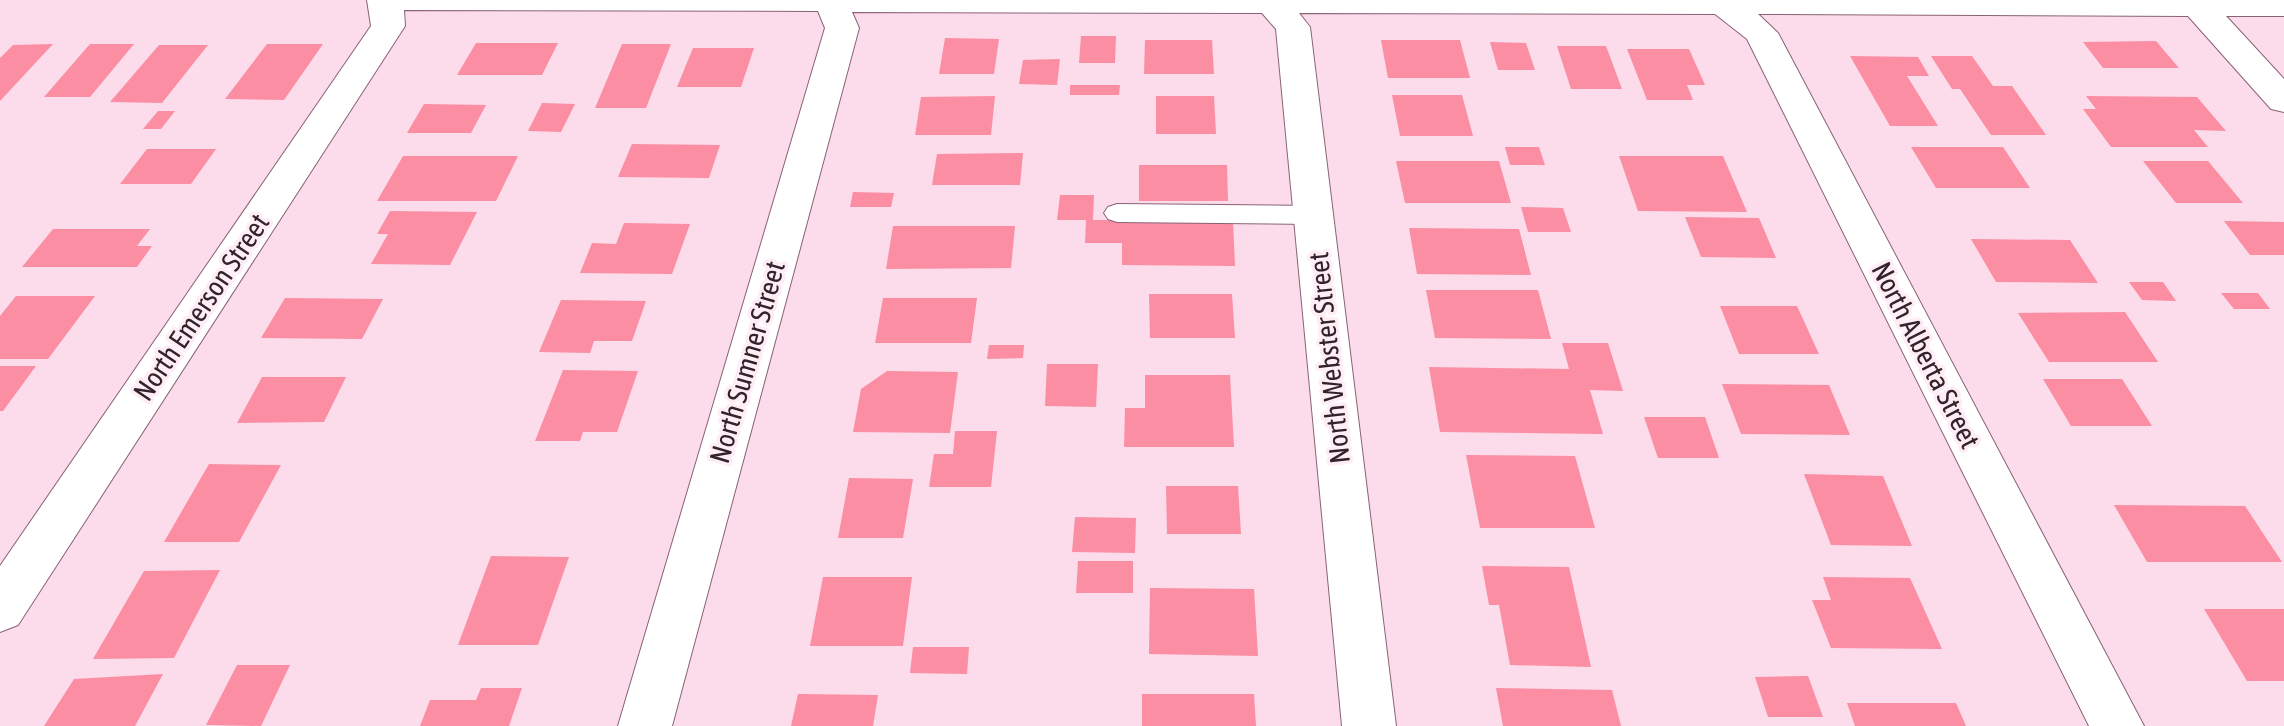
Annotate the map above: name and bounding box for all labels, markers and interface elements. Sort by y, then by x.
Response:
street label: North Emerson Street [127,208,275,406]
street label: North Webster Street [1302,251,1356,465]
street label: North Sumner Street [703,257,791,467]
street label: North Alberta Street [1865,257,1987,453]

